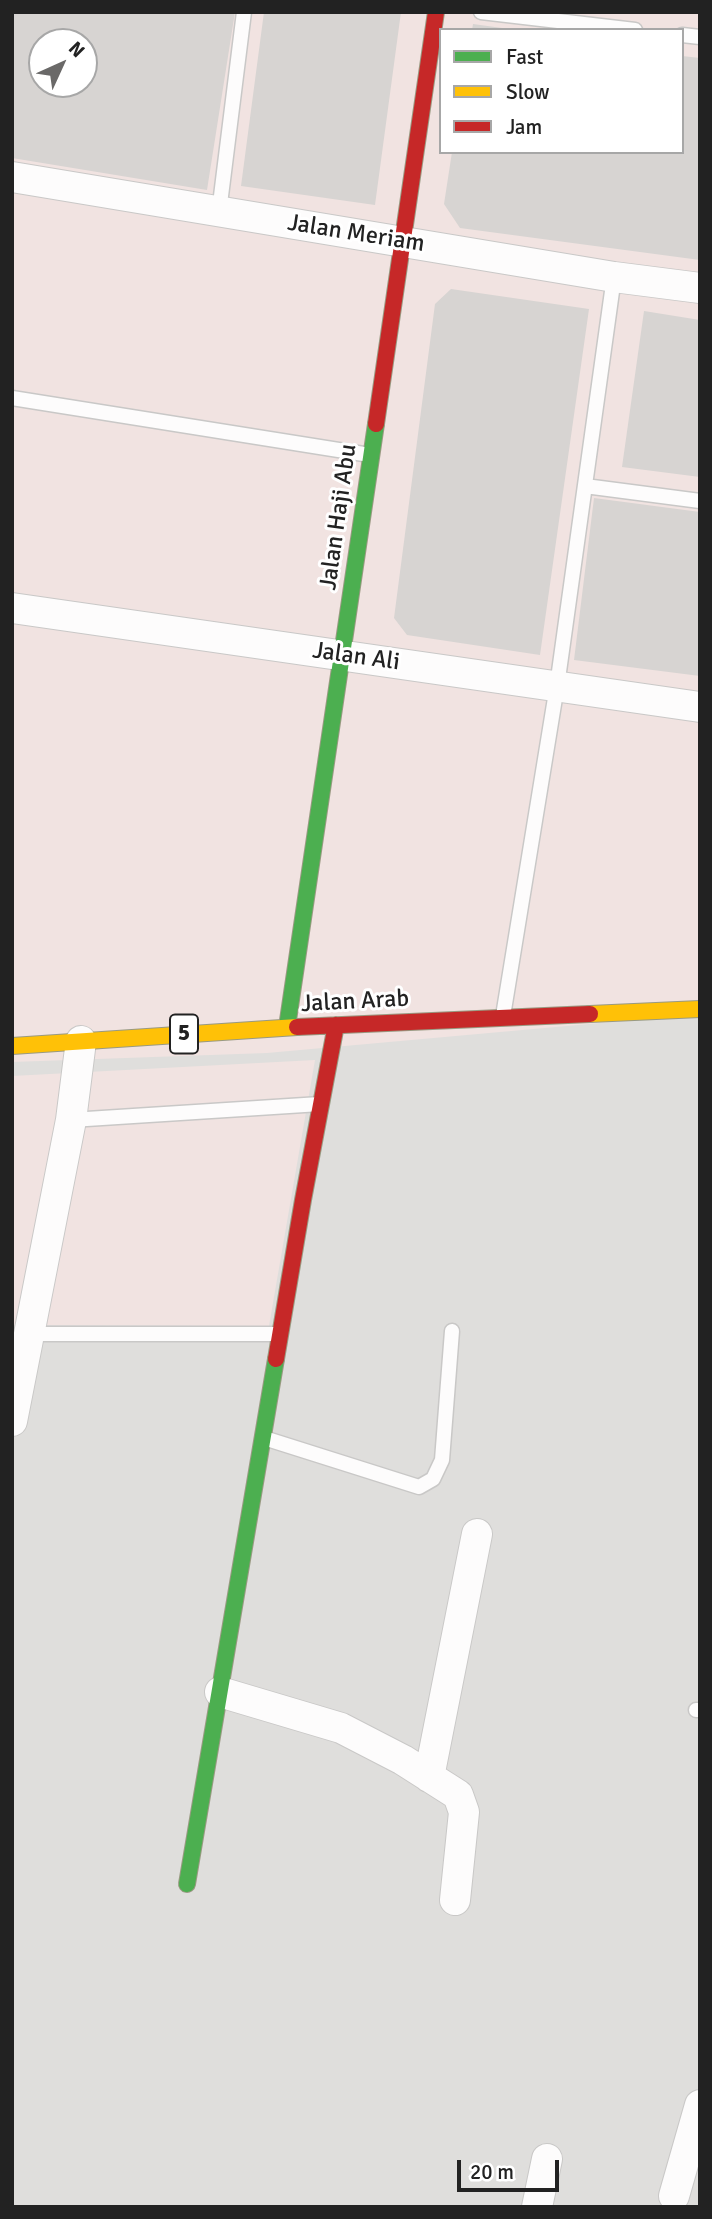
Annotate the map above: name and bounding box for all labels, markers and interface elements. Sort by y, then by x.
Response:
north arrow [28,28,98,98]
legend [439,28,684,154]
text: N [63,36,90,63]
text: Fast [506,44,543,70]
text: Slow [506,79,550,105]
text: Jam [506,114,542,140]
street label: Jalan Meriam [285,209,427,259]
street label: Jalan Haji Abu [314,442,364,592]
street label: Jalan Ali [311,637,401,677]
street label: Jalan Arab [300,985,410,1019]
road number: 5 [170,1015,198,1054]
scale bar [460,2146,562,2190]
text: 20 m [470,2159,514,2185]

